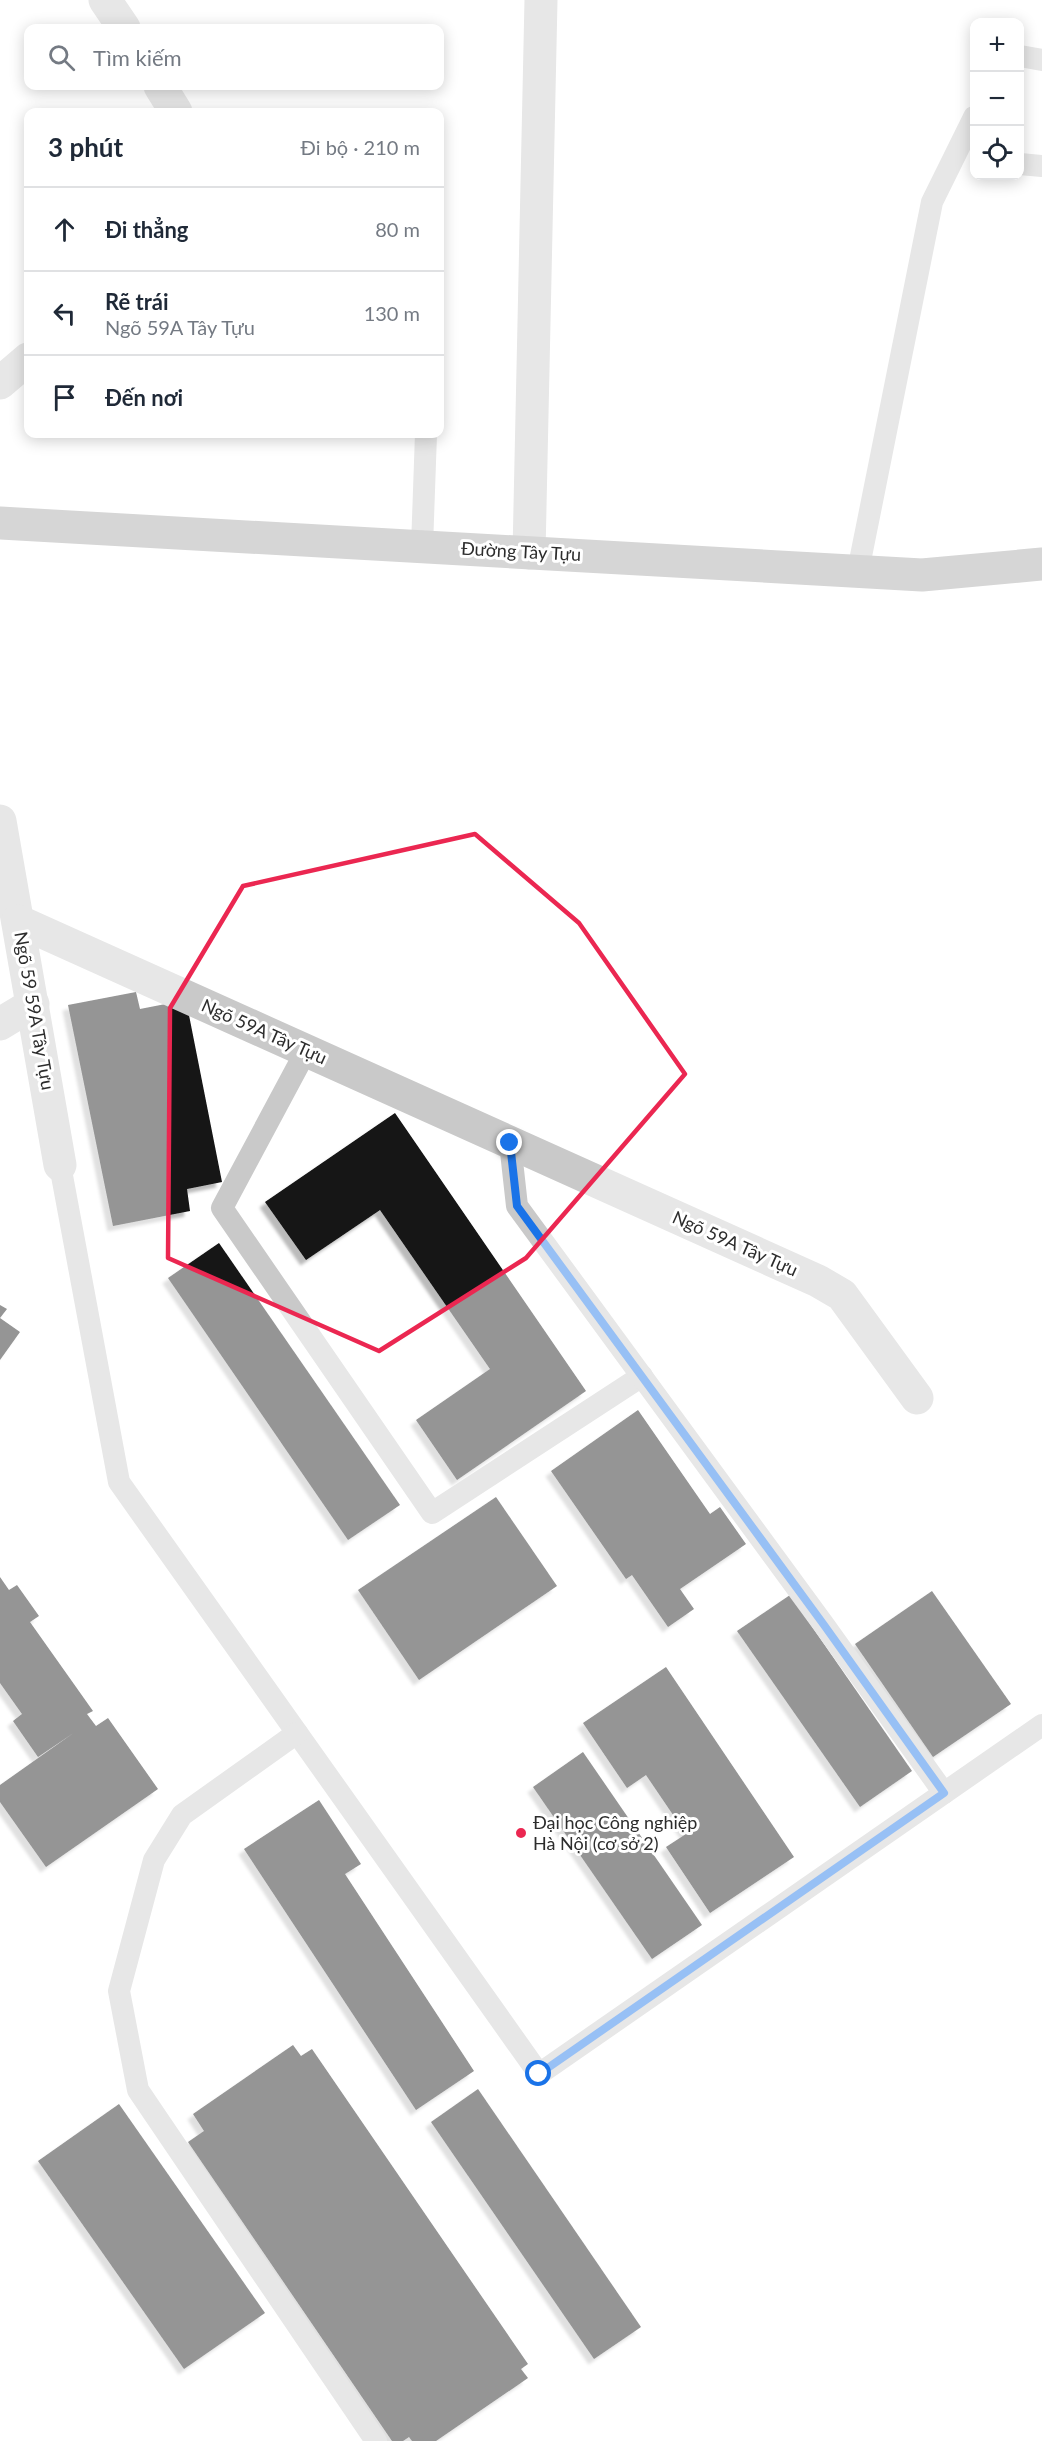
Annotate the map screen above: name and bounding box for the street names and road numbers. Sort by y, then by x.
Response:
street label: Đường Tây Tựu [460,537,582,565]
street label: Ngõ 59 59A Tây Tựu [10,930,60,1092]
street label: Ngõ 59A Tây Tựu [198,994,330,1069]
street label: Ngõ 59A Tây Tựu [669,1206,801,1281]

